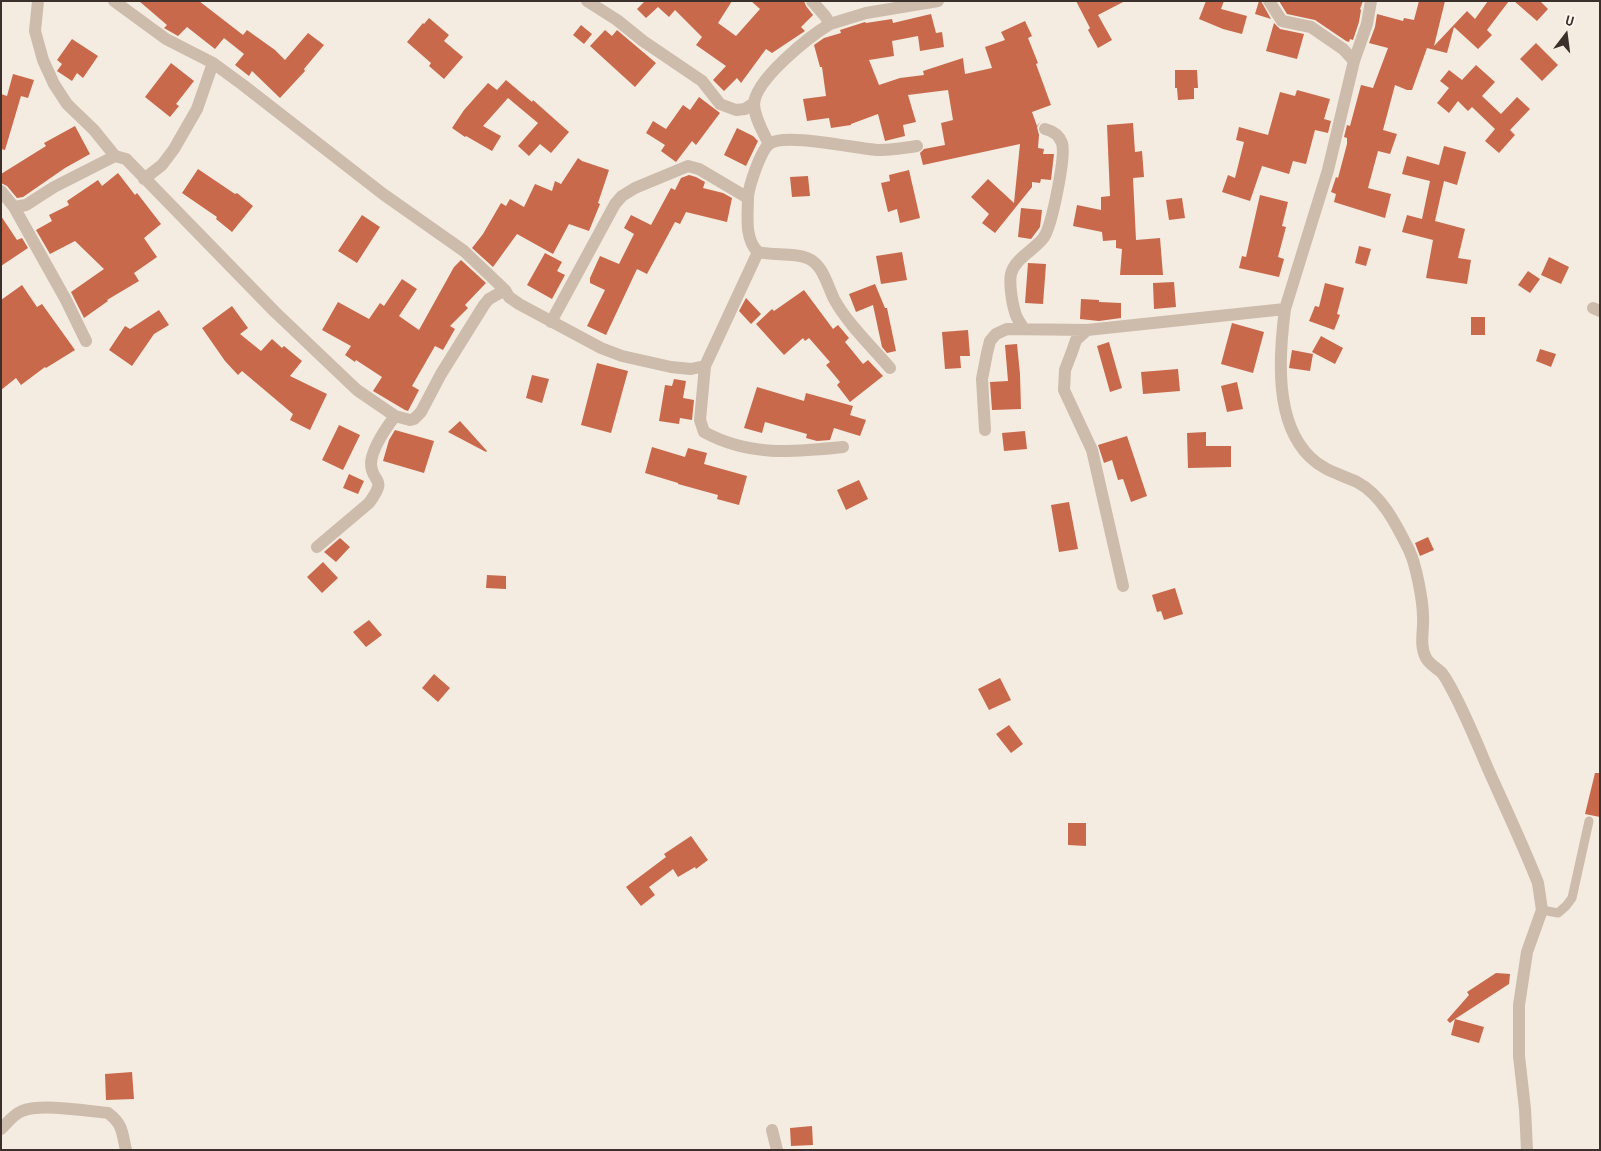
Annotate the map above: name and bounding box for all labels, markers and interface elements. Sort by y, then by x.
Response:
north arrow [1541,10,1591,60]
text: U [1564,11,1576,30]

